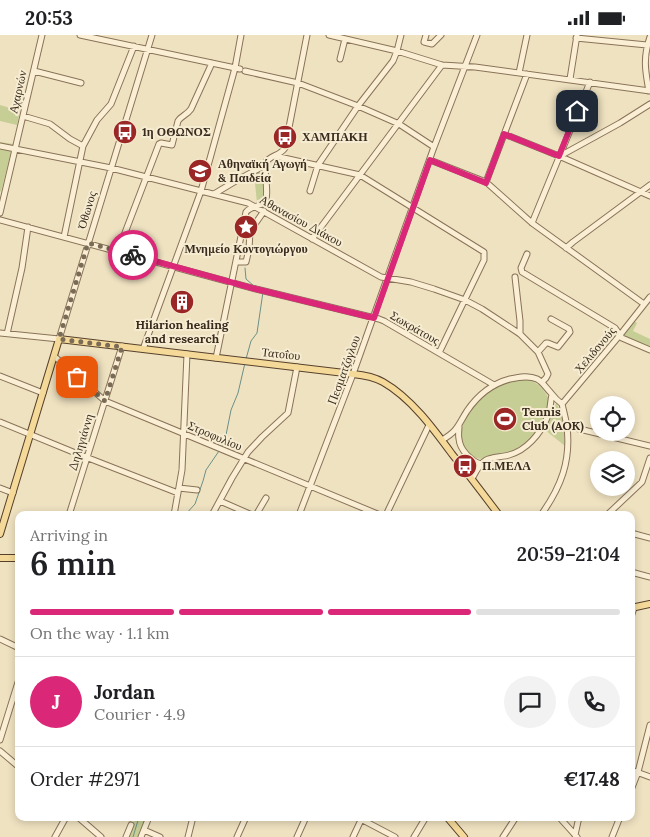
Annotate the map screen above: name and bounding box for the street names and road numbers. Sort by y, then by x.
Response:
street label: Αχαρνών [5,68,30,115]
street label: Όθωνος [73,189,99,231]
street label: Αθανασίου Διάκου [257,192,346,250]
street label: Σωκράτους [388,307,443,348]
street label: Χελιδονούς [571,323,619,376]
street label: Πεσματζόγλου [324,333,363,407]
street label: Τατοΐου [261,344,301,363]
street label: Δηληγιάννη [65,412,96,472]
street label: Στροφυλίου [186,417,245,454]

